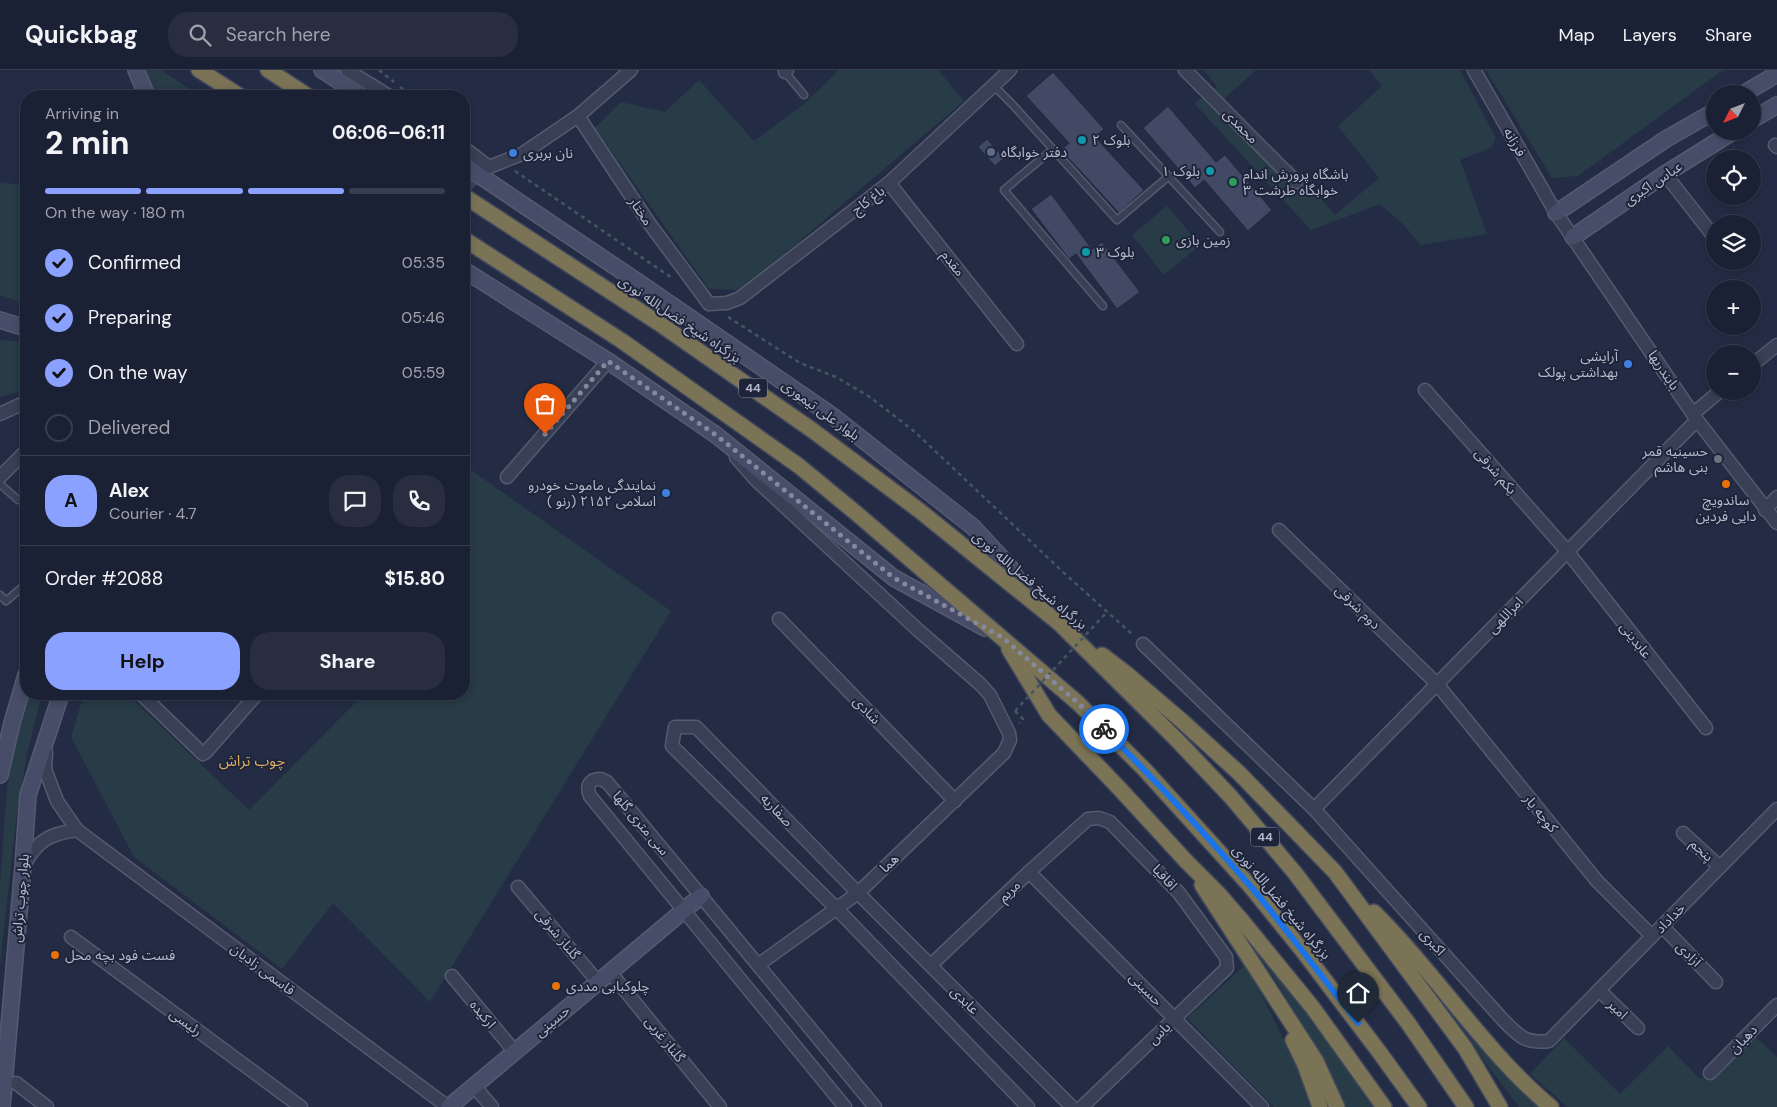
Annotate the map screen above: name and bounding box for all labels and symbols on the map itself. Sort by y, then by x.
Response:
north arrow [1706,85,1761,140]
street label: محمدی [1220,105,1262,147]
street label: فرزانه [1500,124,1530,160]
place label: بلوک ۲ [1092,131,1131,149]
marker: بلوک ۲ [1076,134,1088,146]
place label: دفتر خوابگاه [1001,143,1068,161]
place label: نان بربری [523,144,573,162]
marker: دفتر خوابگاه [985,146,997,158]
marker: نان بربری [507,147,519,159]
street label: عباس اکبری [1620,157,1686,209]
place label: بلوک ۱ [1161,162,1200,180]
marker: بلوک ۱ [1204,165,1216,177]
place label: باشگاه پرورش اندام خوابگاه طرشت ۳ [1243,165,1349,199]
marker: باشگاه پرورش اندام خوابگاه طرشت ۳ [1227,176,1239,188]
street label: باغ کاج [848,181,890,220]
street label: مختار [624,192,657,229]
place label: زمین بازی [1176,231,1231,249]
marker: زمین بازی [1160,234,1172,246]
place label: بلوک ۳ [1096,243,1135,261]
street label: مقدم [935,246,969,281]
marker: بلوک ۳ [1080,246,1092,258]
street label: بزرگراه شیخ فضل‌الله نوری [614,271,745,369]
place label: آرایشی بهداشتی پولک [1538,347,1619,382]
street label: بایندریها [1644,347,1684,394]
marker: آرایشی بهداشتی پولک [1622,358,1634,370]
street label: بلوار علی تیموری [779,376,864,444]
road number: 44 [739,378,767,398]
pin [524,383,566,434]
place label: حسینیه قمر بنی هاشم [1641,442,1708,478]
street label: یکم شرقی [1469,444,1521,499]
marker: حسینیه قمر بنی هاشم [1712,453,1724,465]
place label: نمایندگی ماموت خودرو ( رنو) اسلامی ۲۱۵۲ [528,476,656,510]
marker: ساندویچ دایی فردین [1720,478,1732,490]
marker: نمایندگی ماموت خودرو ( رنو) اسلامی ۲۱۵۲ [660,487,672,499]
place label: ساندویچ دایی فردین [1696,491,1757,525]
street label: بزرگراه شیخ فضل‌الله نوری [968,527,1091,635]
street label: دوم شرقی [1330,581,1385,635]
street label: امراللهی [1483,593,1527,637]
street label: عابدینی [1616,618,1656,662]
street label: شادی [849,692,885,728]
courier [1079,704,1129,754]
district label: چوب تراش [219,751,285,771]
street label: سی متری گلها [609,787,673,859]
street label: کوچه یار [1519,789,1562,837]
street label: صفاریه [757,790,797,831]
road number: 44 [1251,828,1279,846]
street label: پنجم [1685,835,1718,867]
street label: بزرگراه شیخ فضل‌الله نوری [1227,841,1335,964]
street label: هما [875,850,903,876]
street label: بلوار چوب‌ تراش [7,853,34,943]
street label: اقاقیا [1148,860,1182,894]
street label: مریم [994,876,1025,907]
street label: خداداد [1651,899,1689,937]
street label: گلناز شرقی [532,905,584,963]
street label: اکبری [1416,925,1450,959]
street label: آزادی [1672,937,1706,971]
street label: قاسمی زادیان [227,939,299,999]
place label: فست فود بچه محل [65,946,175,965]
marker: فست فود بچه محل [49,949,61,961]
street label: حسینی [1125,968,1167,1010]
pin [1337,972,1379,1023]
place label: چلوکبابی مددی [566,977,650,996]
marker: چلوکبابی مددی [550,980,562,992]
street label: عابدی [947,982,983,1018]
street label: امیر [1603,994,1632,1023]
street label: ارکیده [466,996,500,1032]
street label: حسینی [531,1001,573,1041]
street label: رئیسی [166,1004,206,1040]
street label: گلناز غربی [641,1012,689,1066]
street label: یاس [1144,1018,1174,1048]
street label: دهبان [1725,1021,1761,1057]

